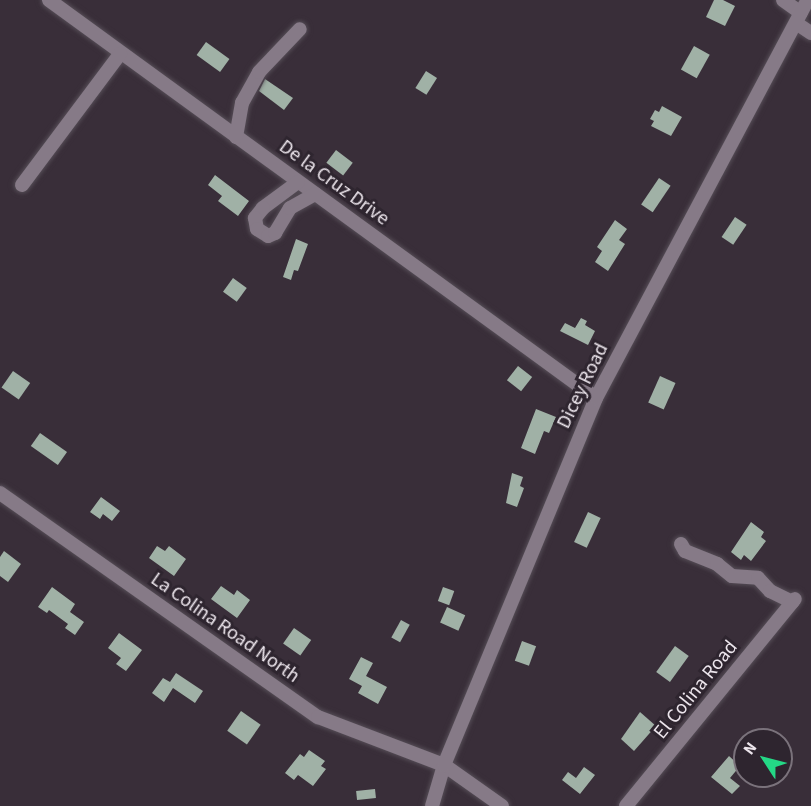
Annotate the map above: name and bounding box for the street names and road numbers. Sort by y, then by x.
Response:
street label: De la Cruz Drive [274,135,394,231]
street label: Dicey Road [552,339,614,433]
street label: La Colina Road North [146,568,304,688]
street label: El Colina Road [649,636,743,744]

